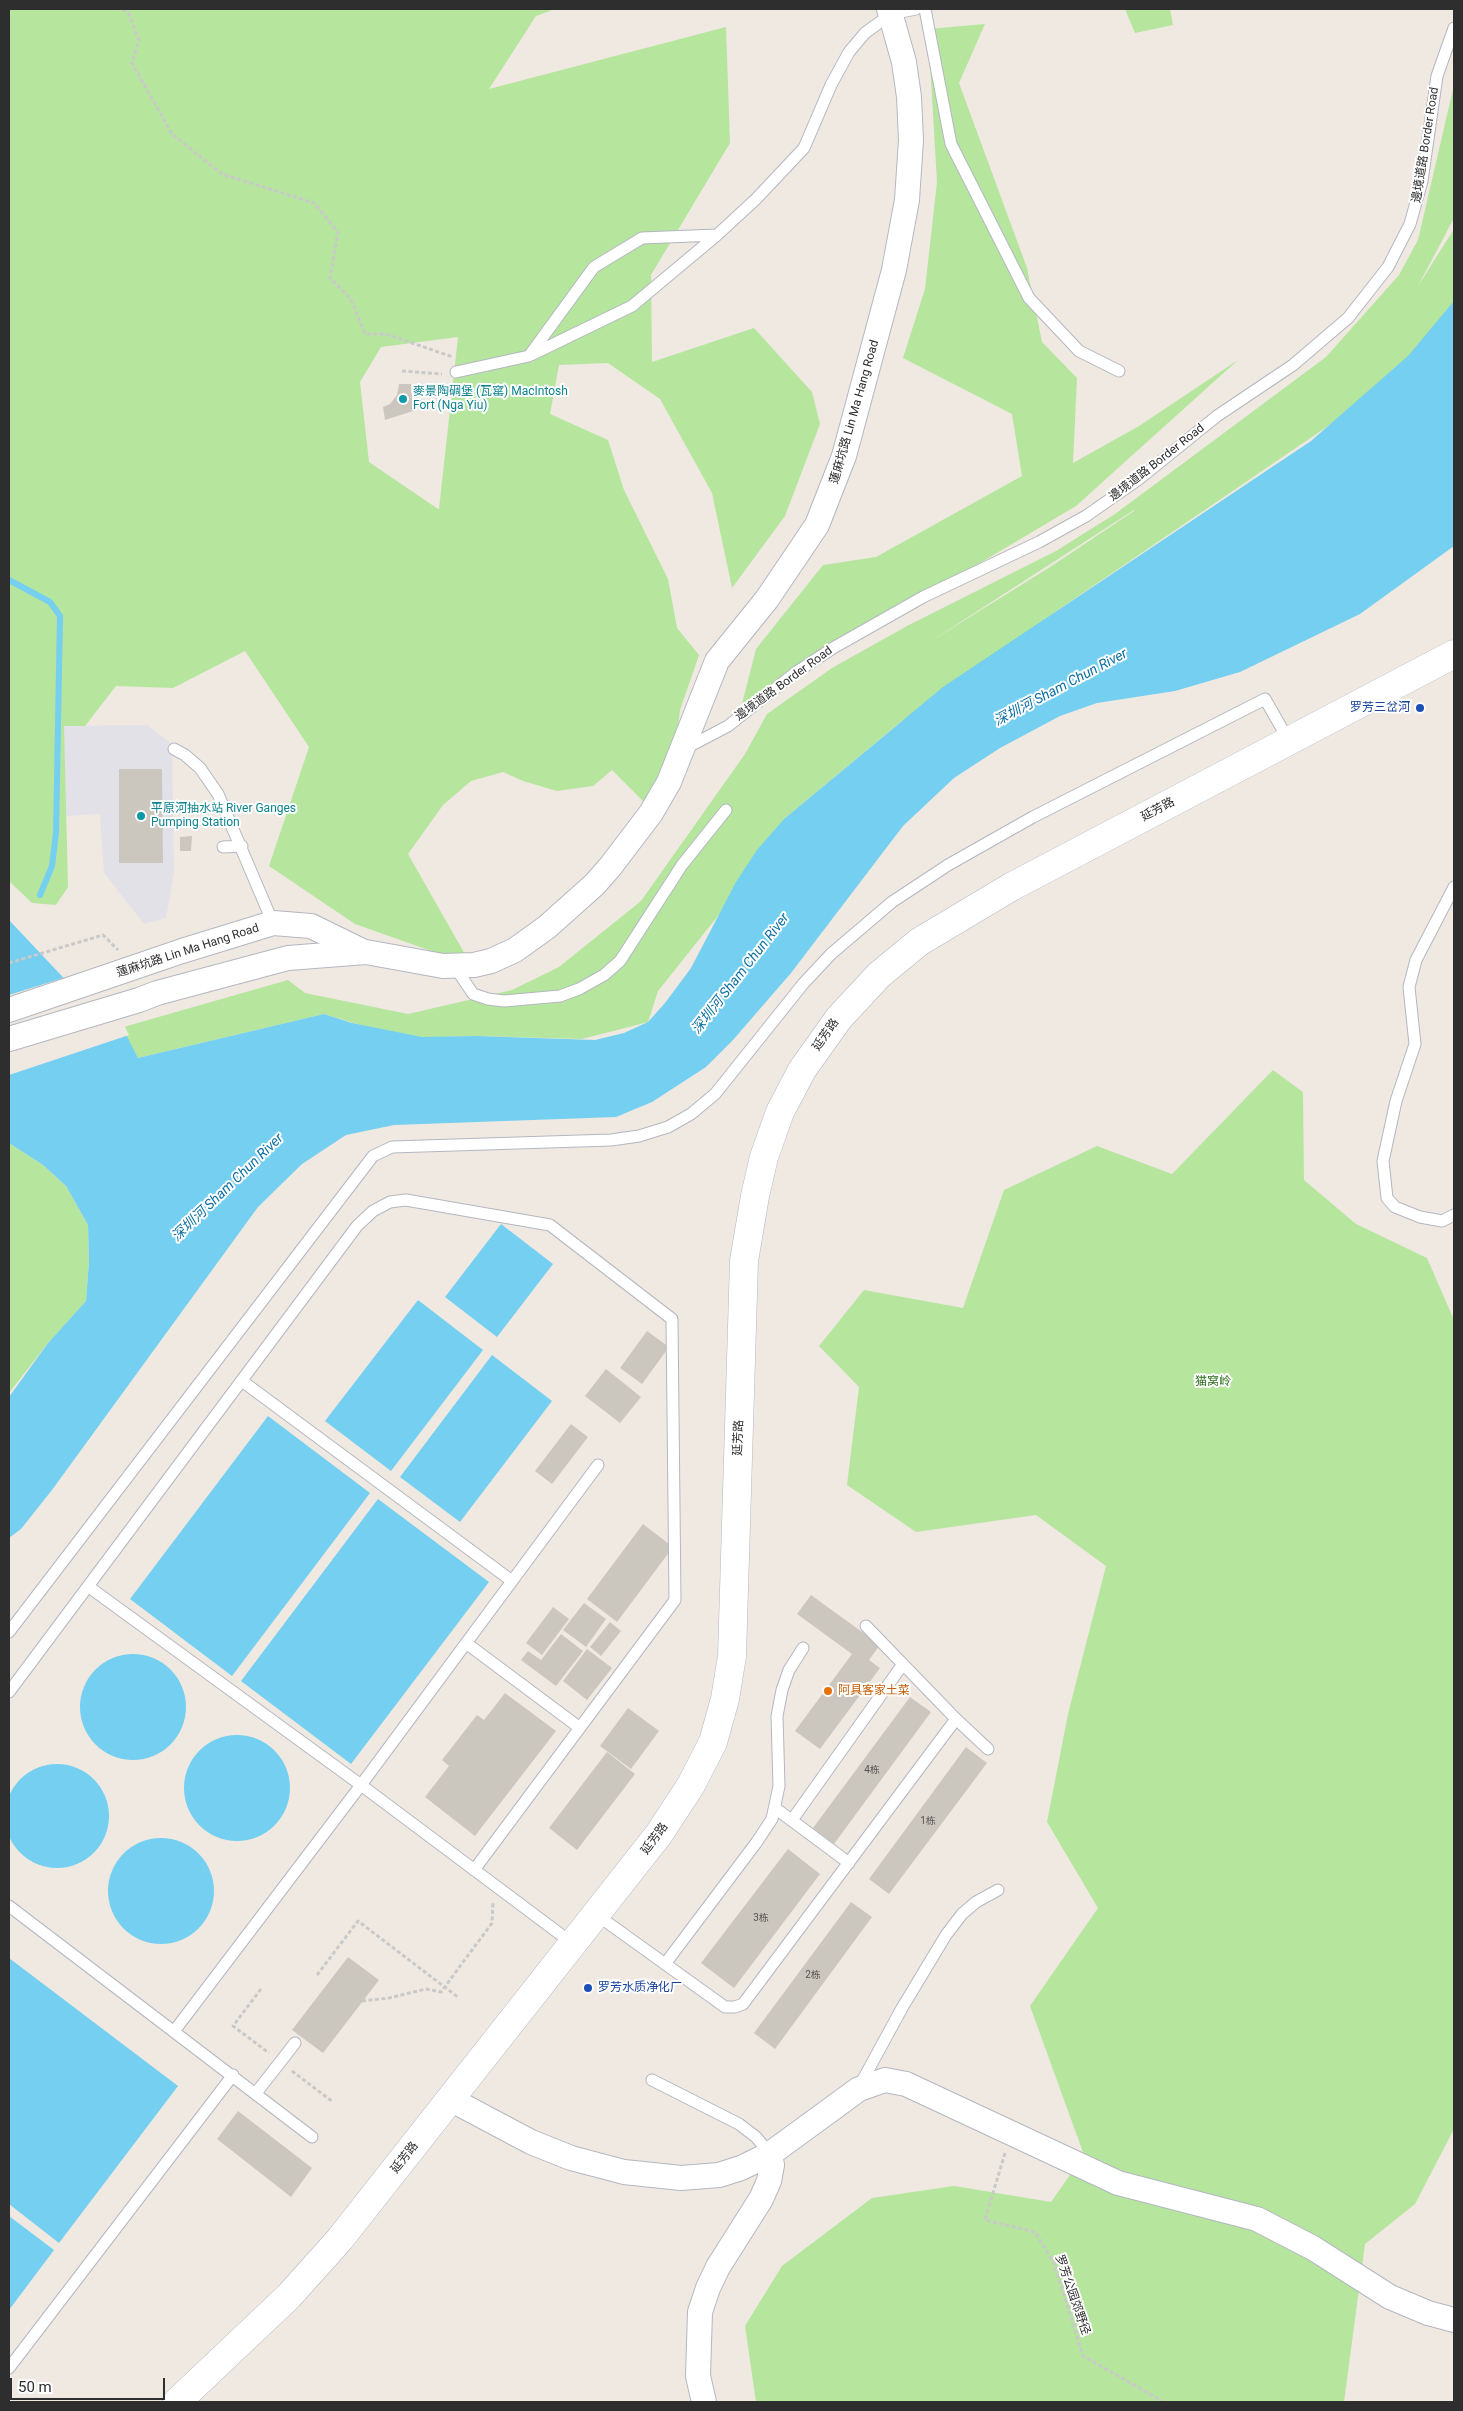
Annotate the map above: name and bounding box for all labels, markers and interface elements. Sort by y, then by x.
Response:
street label: 邊境道路 Border Road [1410,86,1442,204]
street label: 蓮麻坑路 Lin Ma Hang Road [828,338,882,486]
place label: 麥景陶碉堡 (瓦窰) MacIntosh Fort (Nga Yiu) [413,385,568,413]
marker: 麥景陶碉堡 (瓦窰) MacIntosh Fort (Nga Yiu) [397,393,409,405]
street label: 邊境道路 Border Road [1106,421,1208,505]
street label: 邊境道路 Border Road [732,644,836,724]
water label: 深圳河 Sham Chun River [992,646,1130,730]
place label: 罗芳三岔河 [1350,701,1410,715]
marker: 罗芳三岔河 [1414,702,1426,714]
street label: 延芳路 [1139,795,1177,825]
place label: 平原河抽水站 River Ganges Pumping Station [151,802,296,830]
marker: 平原河抽水站 River Ganges Pumping Station [135,810,147,822]
water label: 深圳河 Sham Chun River [689,910,793,1038]
street label: 蓮麻坑路 Lin Ma Hang Road [115,921,261,981]
street label: 延芳路 [810,1016,842,1054]
water label: 深圳河 Sham Chun River [169,1130,287,1246]
park label: 猫窝岭 [1195,1375,1231,1389]
street label: 延芳路 [731,1420,747,1456]
place label: 阿具客家土菜 [838,1684,910,1698]
marker: 阿具客家土菜 [822,1685,834,1697]
house number: 4栋 [864,1764,880,1776]
house number: 1栋 [920,1815,936,1827]
street label: 延芳路 [639,1820,671,1858]
house number: 3栋 [753,1912,769,1924]
house number: 2栋 [805,1969,821,1981]
place label: 罗芳水质净化厂 [598,1981,682,1995]
marker: 罗芳水质净化厂 [582,1982,594,1994]
street label: 延芳路 [388,2139,422,2177]
street label: 罗芳公园郊野径 [1052,2253,1092,2337]
scale bar [12,2368,168,2400]
text: 50 m [18,2378,52,2396]

